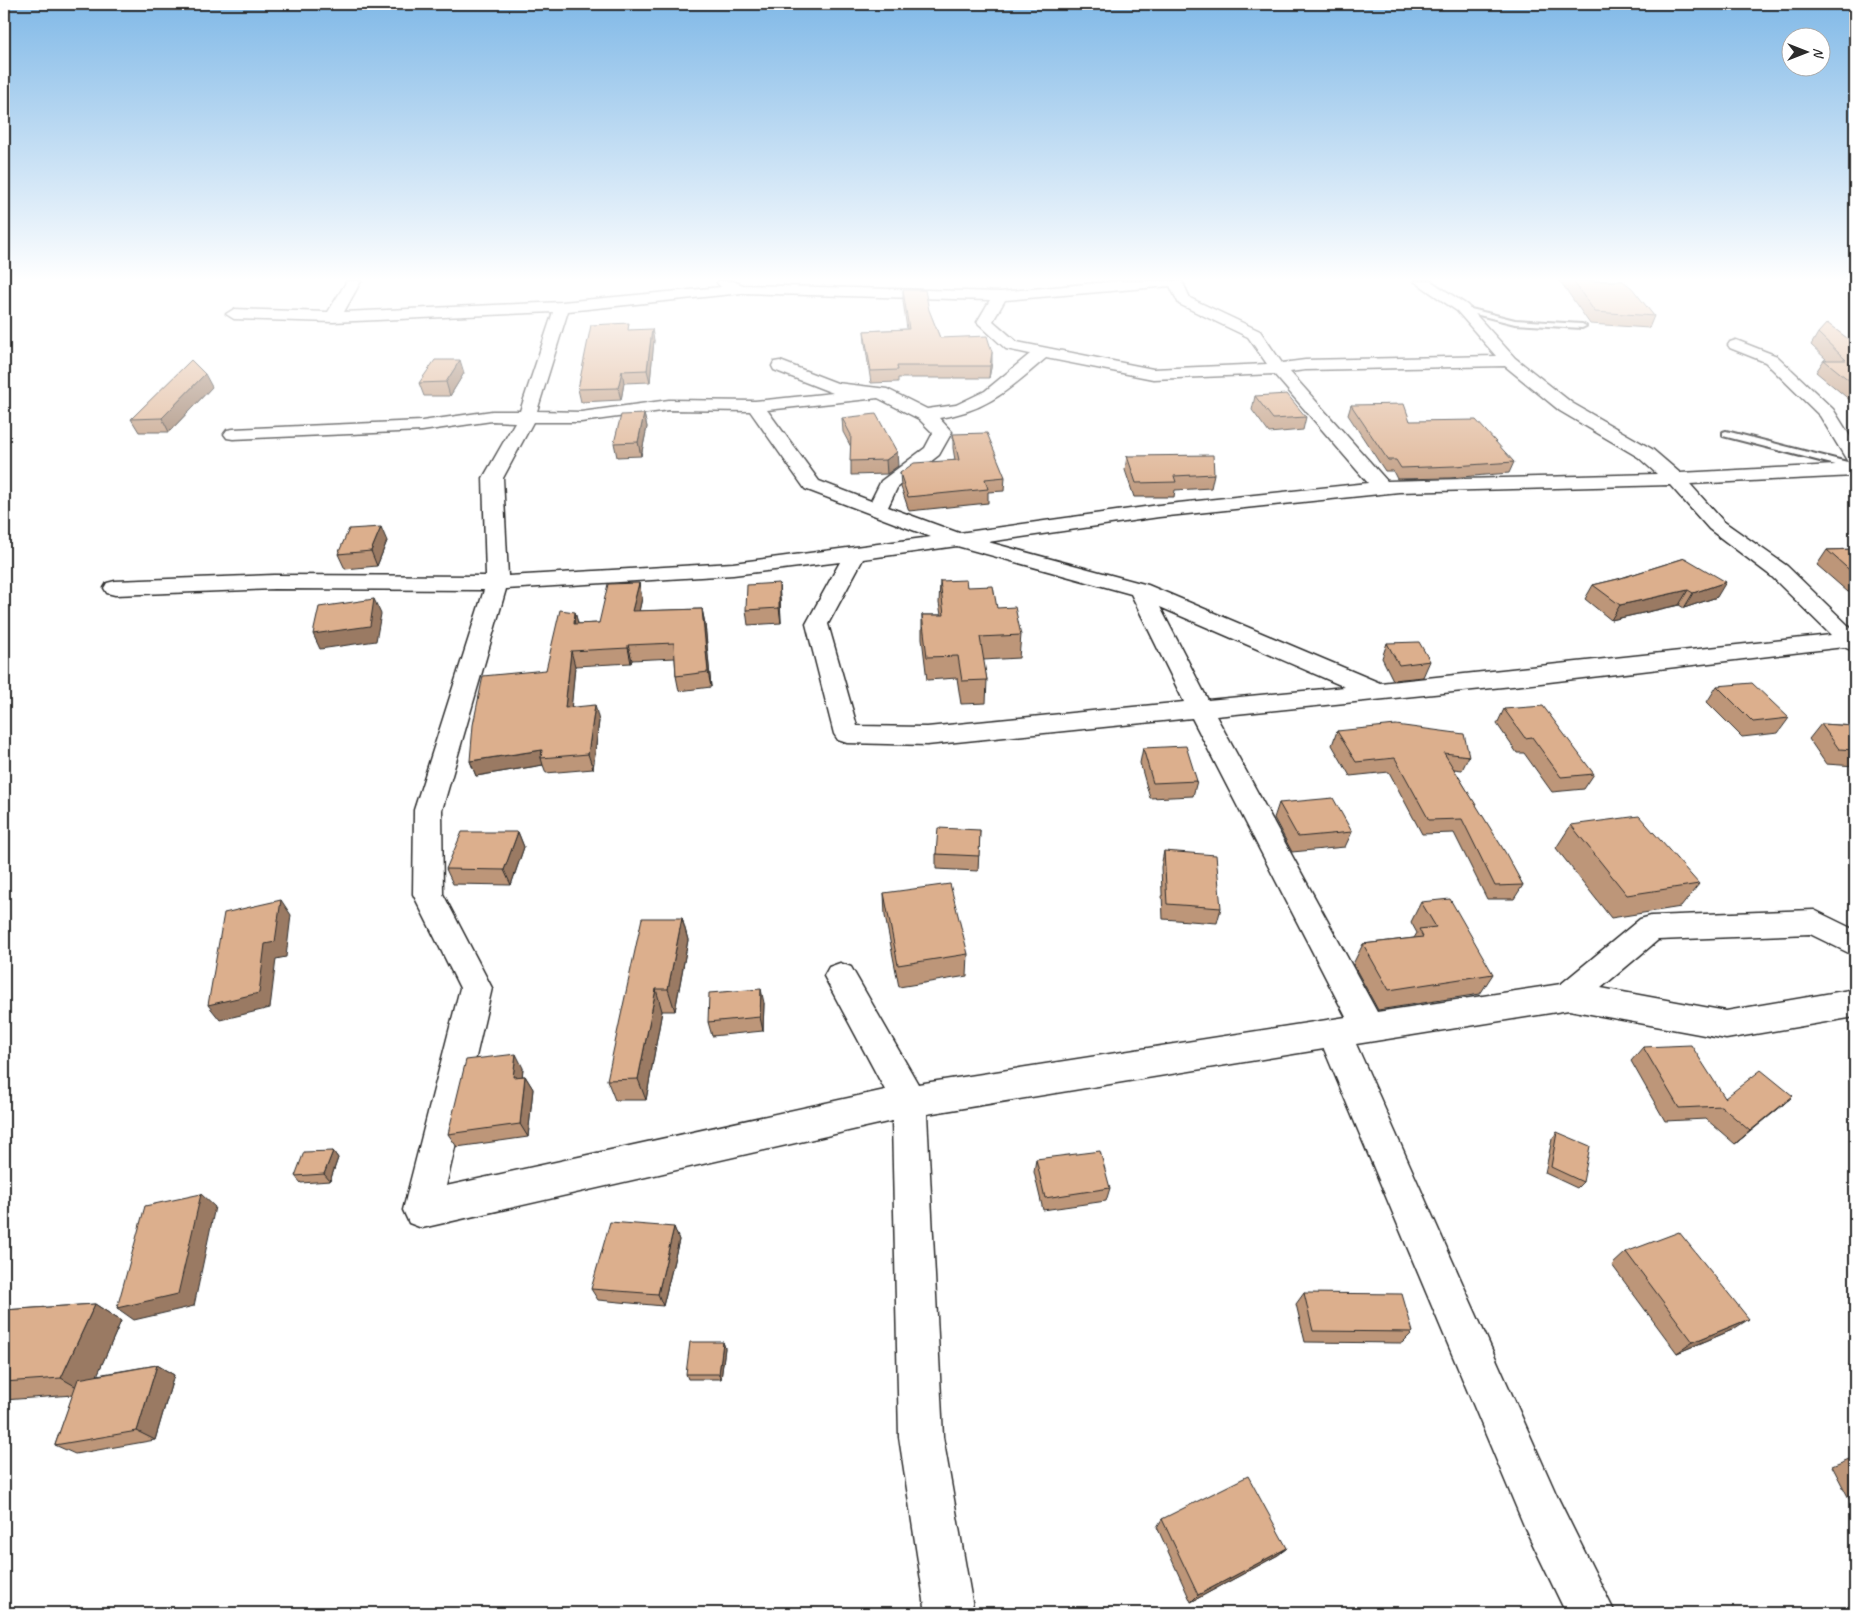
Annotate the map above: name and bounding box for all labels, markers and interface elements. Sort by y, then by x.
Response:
north arrow [1782,28,1832,78]
text: N [1810,48,1827,59]

